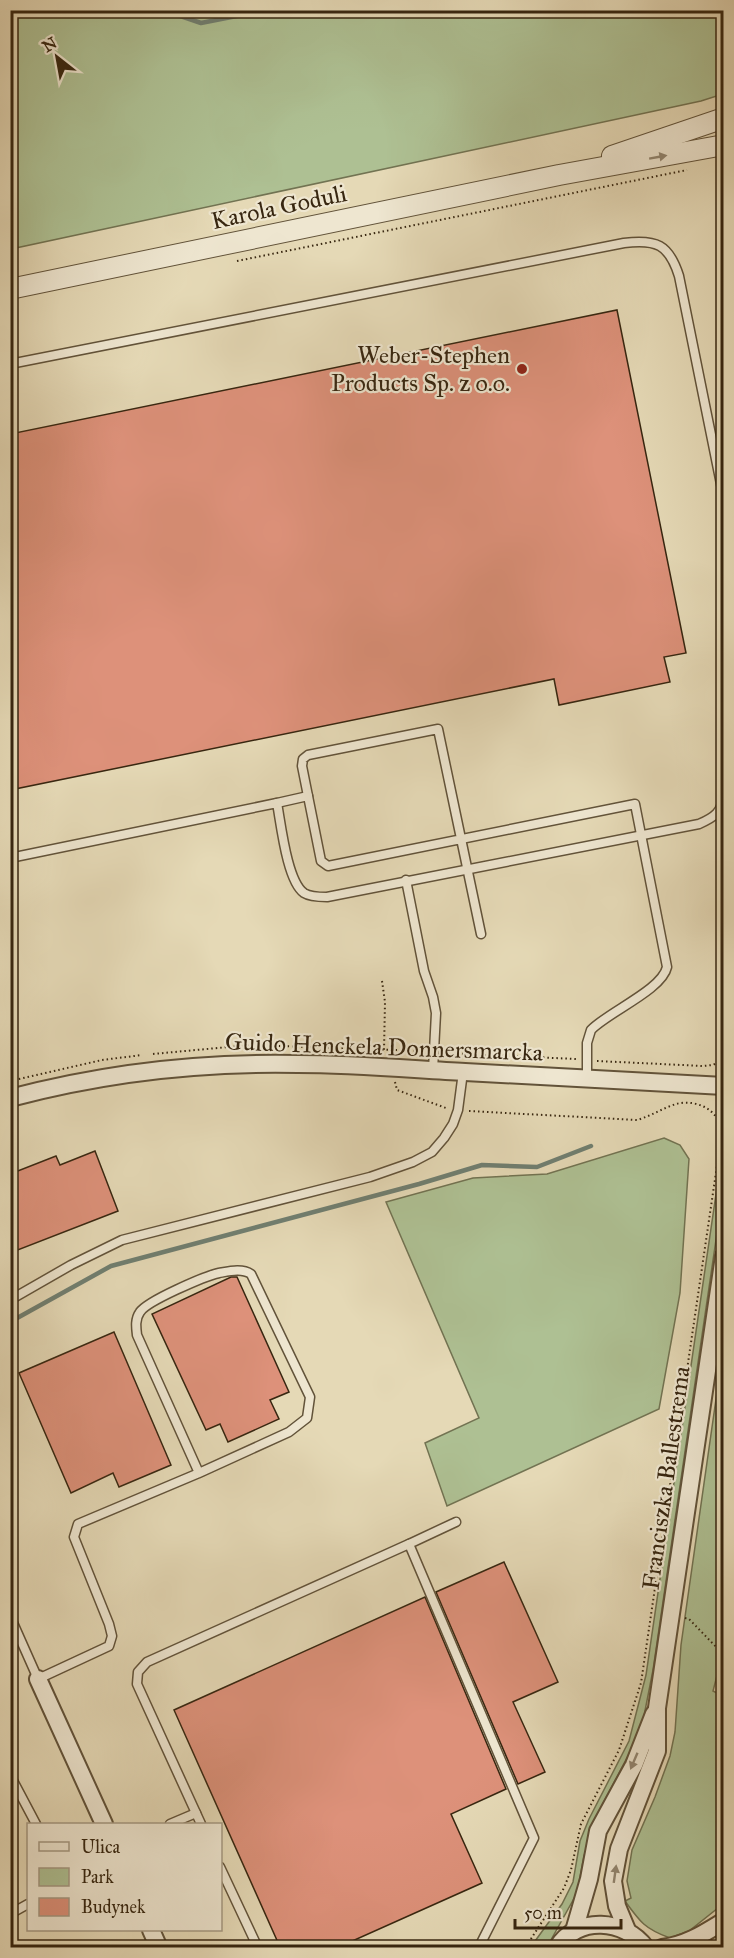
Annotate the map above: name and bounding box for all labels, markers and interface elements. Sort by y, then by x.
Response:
north arrow [27,27,87,87]
text: N [39,33,61,56]
one-way arrow [648,152,667,161]
street label: Karola Goduli [209,178,350,236]
place label: Weber-Stephen Products Sp. z o.o. [331,340,510,398]
marker: Weber-Stephen Products Sp. z o.o. [515,362,529,376]
street label: Guido Henckela Donnersmarcka [224,1026,544,1068]
street label: Franciszka Ballestrema [635,1363,697,1592]
one-way arrow [629,1753,639,1771]
legend [27,1823,222,1931]
text: Ulica [81,1836,121,1858]
one-way arrow [610,1865,619,1884]
text: Park [81,1866,114,1888]
scale bar [515,1892,622,1930]
text: Budynek [81,1896,146,1918]
text: 50 m [524,1902,562,1924]

